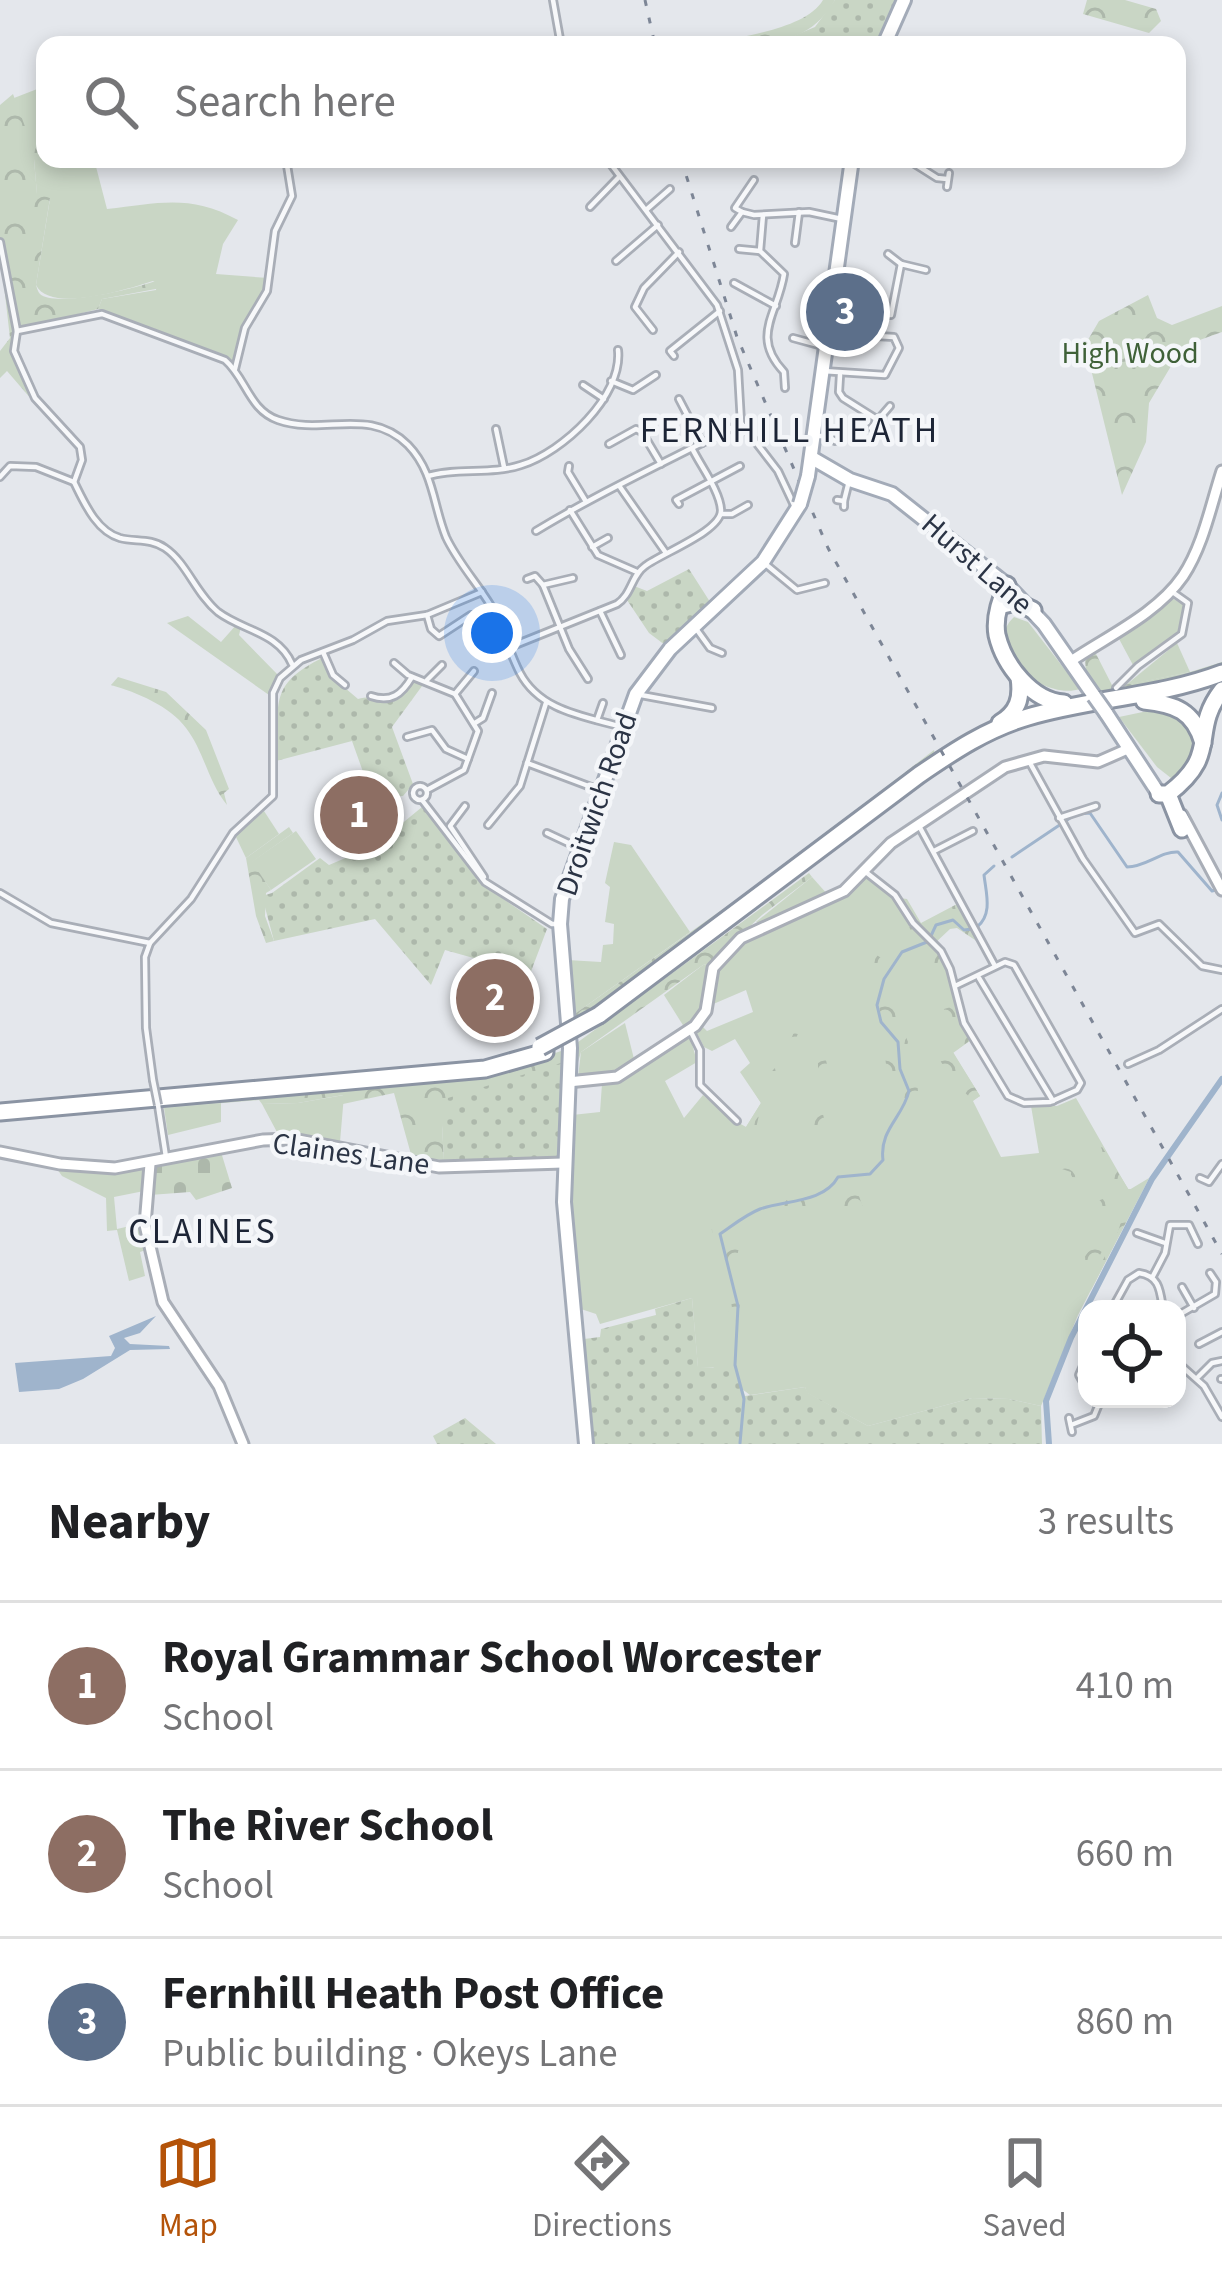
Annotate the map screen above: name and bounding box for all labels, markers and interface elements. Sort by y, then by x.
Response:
search box [36,36,1186,168]
icon: search [78,69,144,135]
text: Search here [174,70,396,134]
pin: 3 [806,267,884,357]
park label: High Wood [1061,332,1199,375]
district label: FERNHILL HEATH [640,405,940,456]
street label: Hurst Lane [912,503,1042,625]
your location [462,603,522,663]
street label: Droitwich Road [545,706,649,902]
pin: 1 [320,770,398,860]
pin: 2 [456,953,534,1043]
street label: Claines Lane [270,1122,432,1186]
district label: CLAINES [128,1206,278,1257]
map controls [1078,1300,1186,1408]
button: locate [1078,1300,1186,1408]
text: Nearby [48,1486,210,1558]
text: 3 results [1038,1494,1174,1550]
text: Royal Grammar School Worcester [162,1626,821,1690]
text: 1 [77,1658,97,1714]
text: 410 m [1076,1658,1174,1714]
text: School [162,1690,274,1746]
text: The River School [162,1794,493,1858]
text: 2 [77,1826,97,1882]
text: 660 m [1076,1826,1174,1882]
text: School [162,1858,274,1914]
text: Fernhill Heath Post Office [162,1962,664,2026]
text: 3 [77,1994,97,2050]
text: 860 m [1076,1994,1174,2050]
text: Public building · Okeys Lane [162,2026,618,2082]
tab: Map [155,2130,221,2249]
tab: Directions [532,2130,672,2249]
tab: Saved [982,2130,1067,2249]

